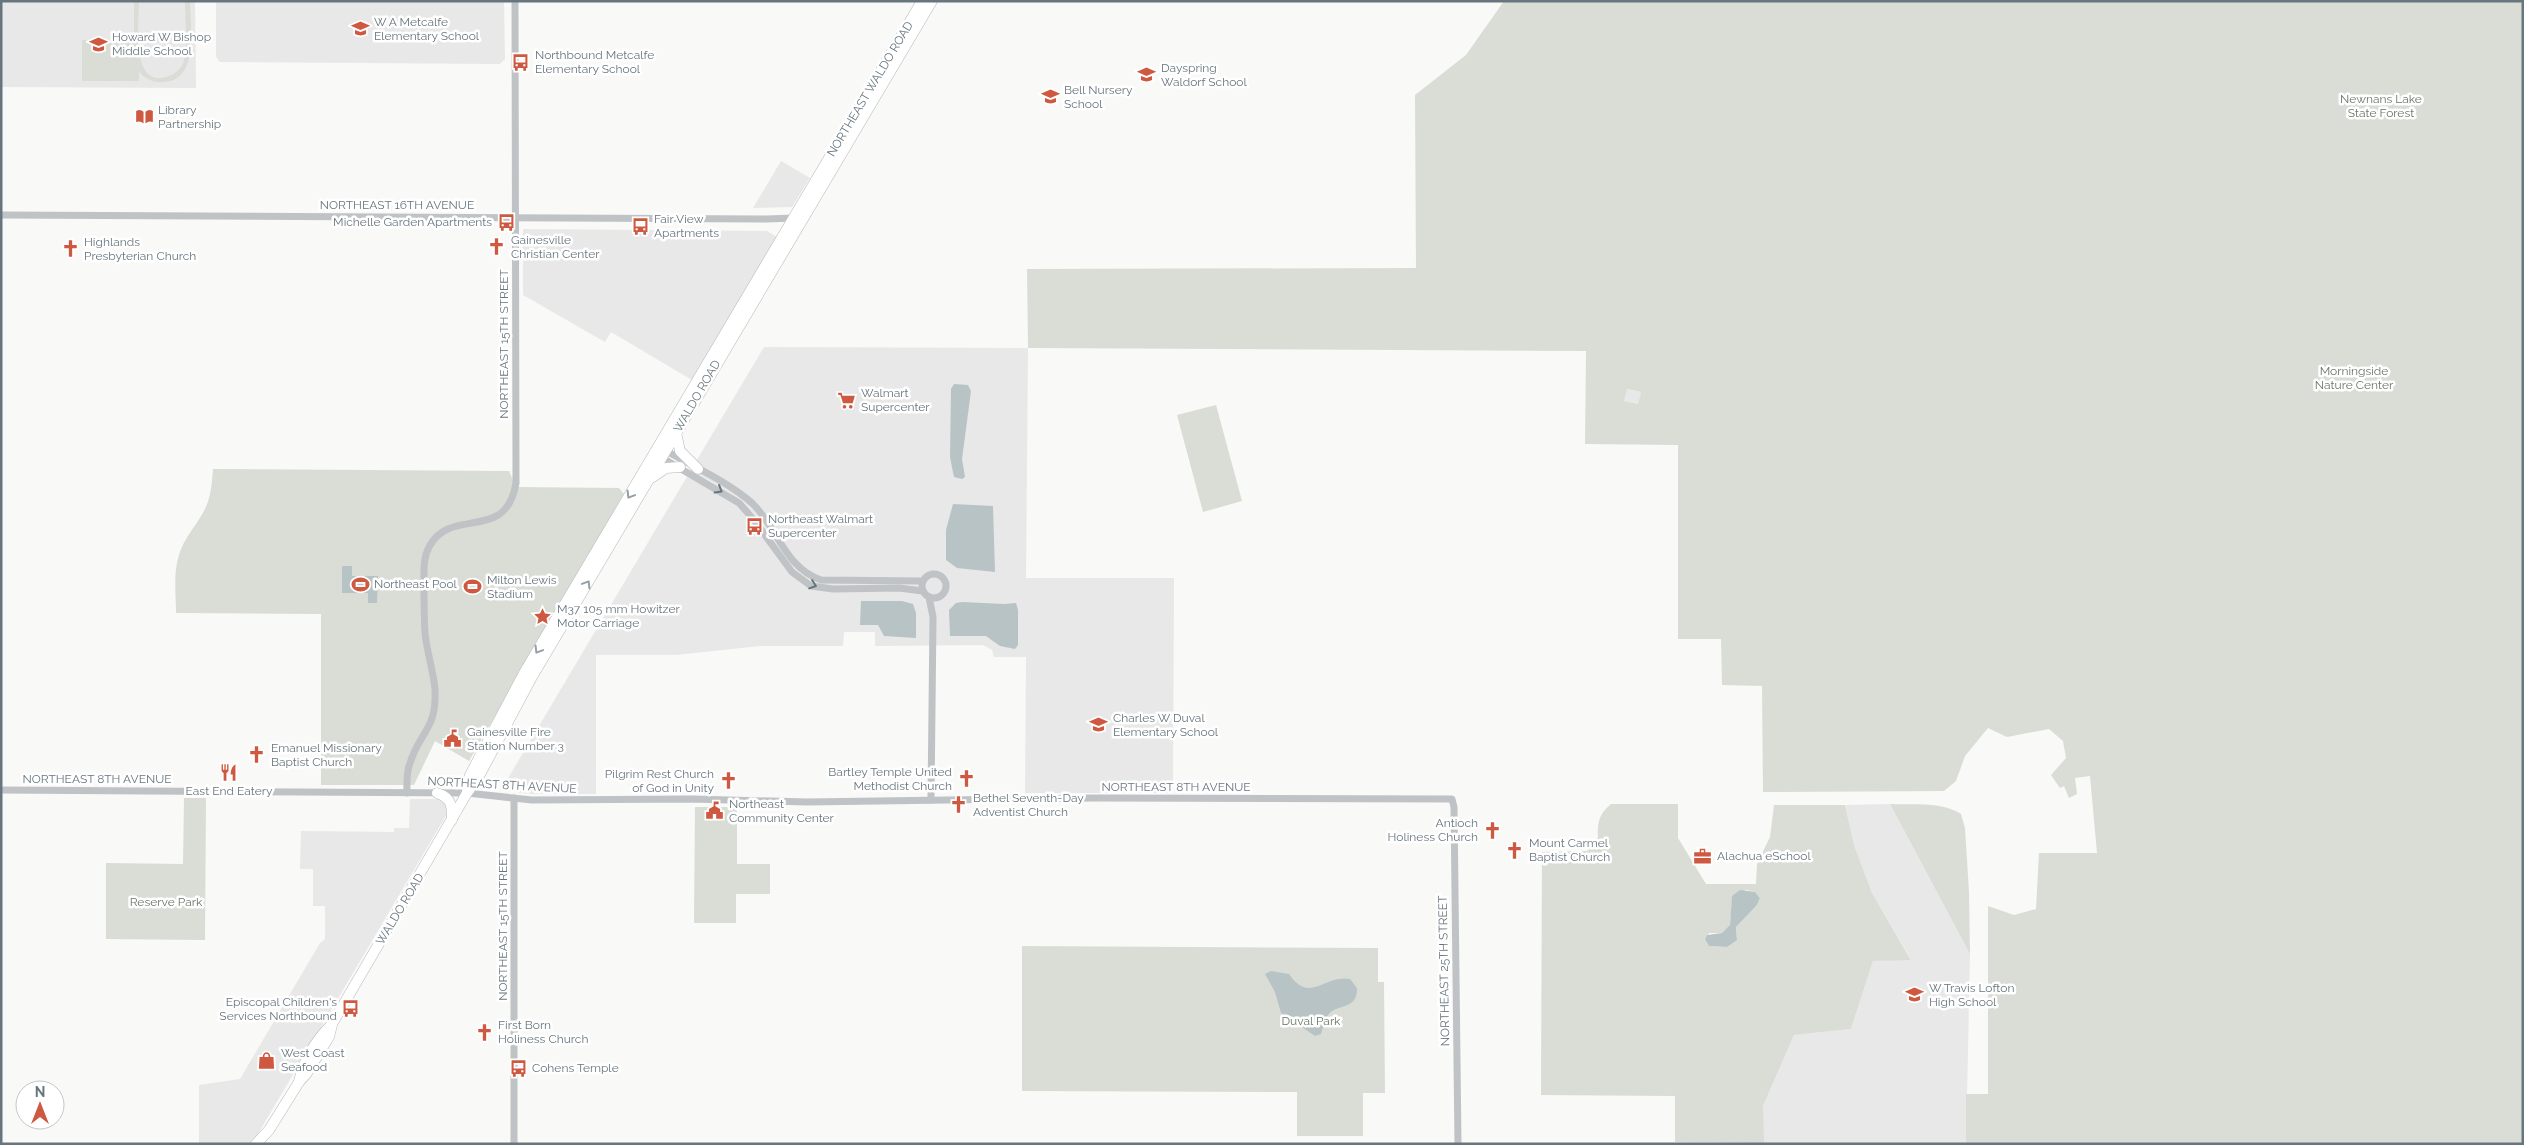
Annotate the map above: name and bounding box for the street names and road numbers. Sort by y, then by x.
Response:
street label: NORTHEAST WALDO ROAD [824,19,916,159]
street label: NORTHEAST 16TH AVENUE [320,198,474,212]
street label: NORTHEAST 15TH STREET [497,268,511,419]
street label: WALDO ROAD [671,357,723,435]
street label: NORTHEAST 8TH AVENUE [22,772,172,786]
street label: NORTHEAST 8TH AVENUE [427,774,577,796]
street label: NORTHEAST 8TH AVENUE [1101,780,1251,794]
street label: NORTHEAST 15TH STREET [496,850,510,1001]
street label: WALDO ROAD [373,870,427,947]
street label: NORTHEAST 25TH STREET [1436,895,1452,1047]

